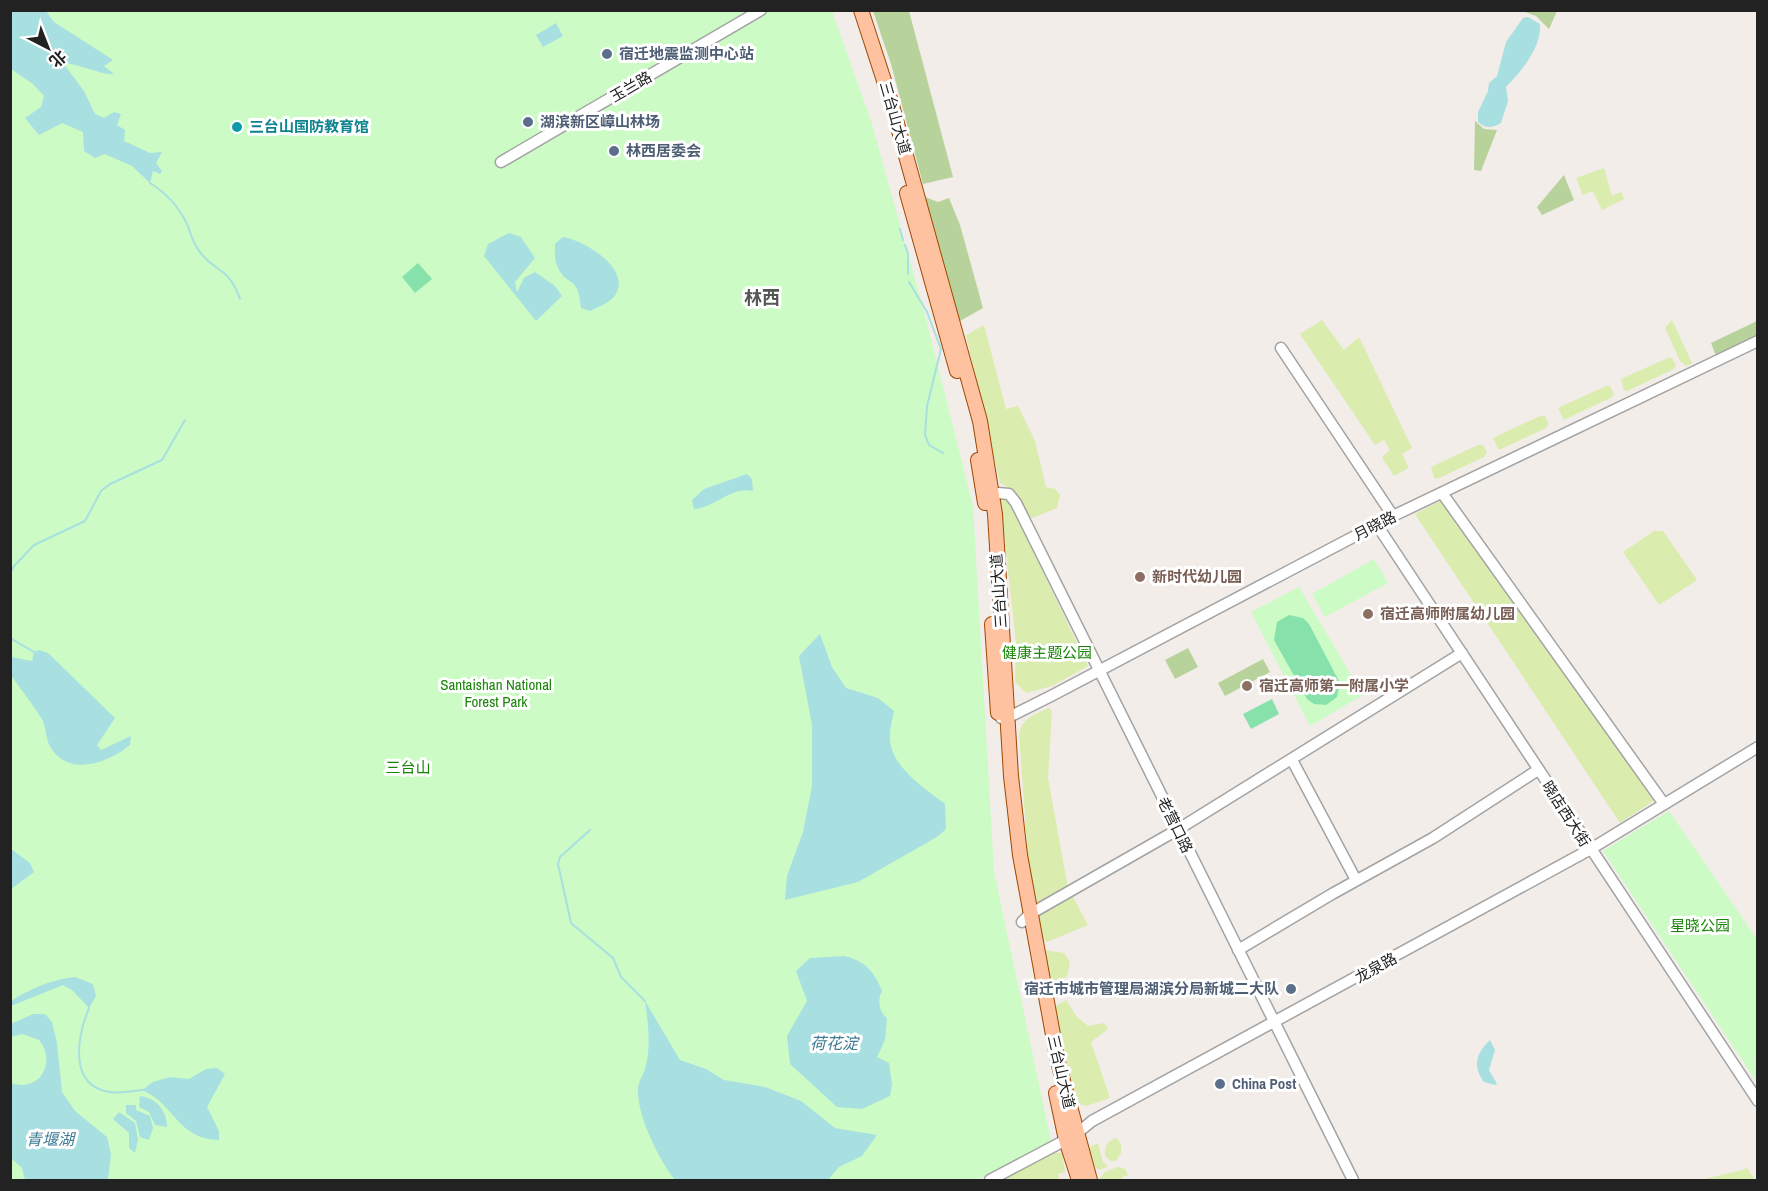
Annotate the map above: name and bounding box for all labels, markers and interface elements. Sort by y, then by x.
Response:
north arrow [18,18,78,78]
place label: 宿迁地震监测中心站 [619,43,754,64]
text: 北 [45,46,71,73]
marker: 宿迁地震监测中心站 [600,47,614,61]
street label: 玉兰路 [606,66,655,107]
street label: 三台山大道 [875,79,916,157]
place label: 湖滨新区嶂山林场 [540,111,660,132]
marker: 湖滨新区嶂山林场 [521,115,535,129]
place label: 三台山国防教育馆 [249,116,369,137]
marker: 三台山国防教育馆 [230,120,244,134]
place label: 林西居委会 [626,140,701,161]
marker: 林西居委会 [607,144,621,158]
district label: 林西 [744,285,780,310]
street label: 月晓路 [1350,506,1400,545]
street label: 三台山大道 [985,553,1012,629]
place label: 新时代幼儿园 [1152,566,1242,587]
marker: 新时代幼儿园 [1133,570,1147,584]
place label: 宿迁高师附属幼儿园 [1380,603,1515,624]
marker: 宿迁高师附属幼儿园 [1361,607,1375,621]
park label: 健康主题公园 [1002,642,1092,663]
park label: Santaishan National Forest Park [440,674,552,712]
place label: 宿迁高师第一附属小学 [1259,675,1409,696]
marker: 宿迁高师第一附属小学 [1240,679,1254,693]
park label: 三台山 [385,757,431,778]
street label: 晓店西大街 [1537,777,1596,851]
street label: 老营口路 [1153,793,1198,856]
park label: 星晓公园 [1670,915,1730,936]
street label: 龙泉路 [1351,947,1401,988]
place label: 宿迁市城市管理局湖滨分局新城二大队 [1024,978,1279,999]
marker: 宿迁市城市管理局湖滨分局新城二大队 [1284,982,1298,996]
water label: 荷花淀 [810,1032,860,1054]
street label: 三台山大道 [1043,1033,1080,1111]
place label: China Post [1232,1073,1296,1094]
marker: China Post [1213,1077,1227,1091]
water label: 青堰湖 [26,1128,77,1150]

